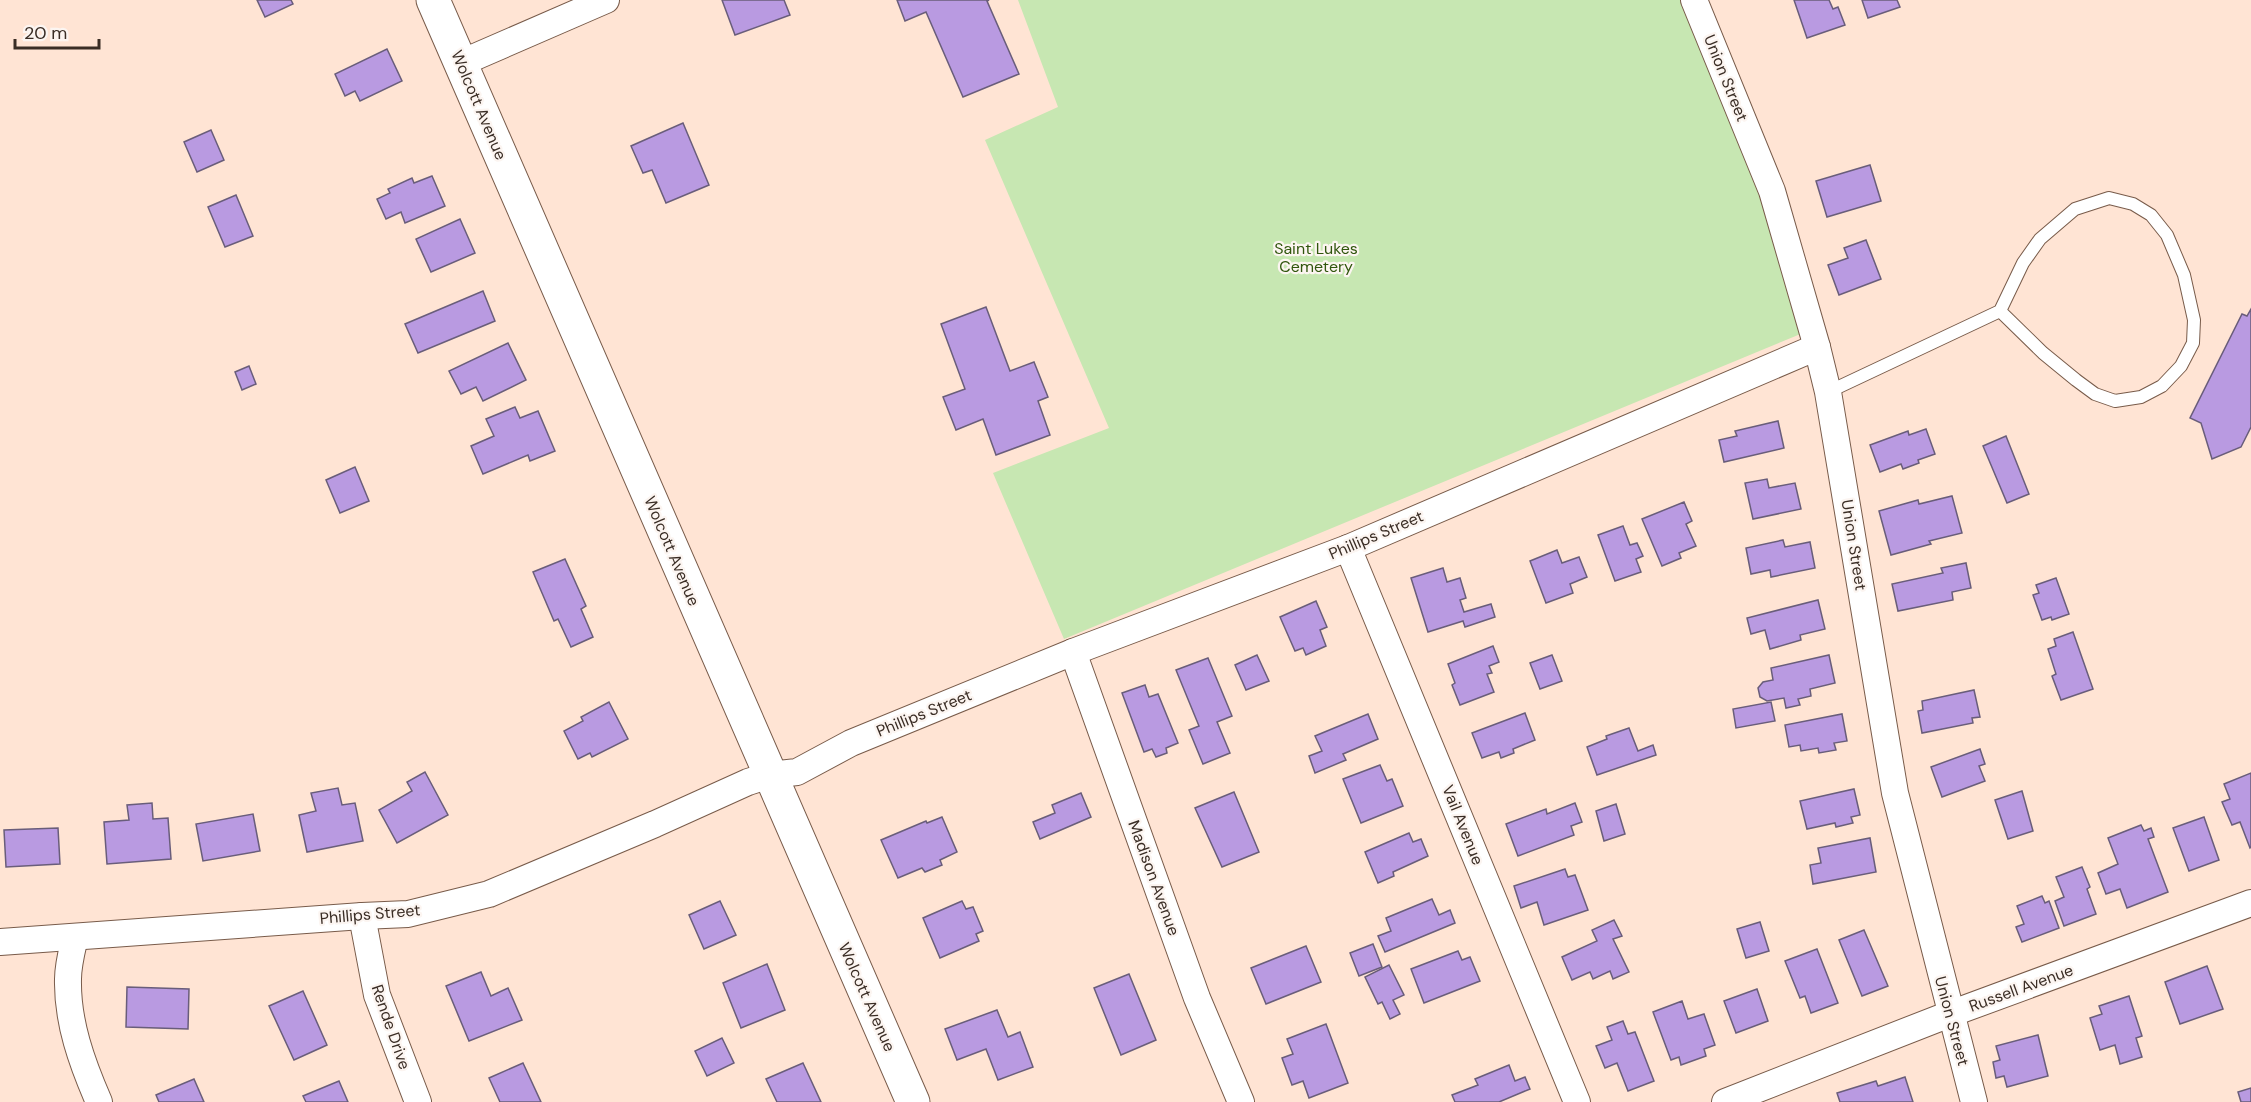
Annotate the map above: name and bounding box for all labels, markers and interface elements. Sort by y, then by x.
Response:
scale bar [15,12,99,50]
text: 20 m [24,21,67,45]
street label: Union Street [1699,32,1753,124]
street label: Wolcott Avenue [446,47,512,163]
park label: Saint Lukes Cemetery [1274,238,1358,277]
street label: Wolcott Avenue [639,493,705,609]
street label: Union Street [1836,498,1872,592]
street label: Phillips Street [1325,506,1427,564]
street label: Phillips Street [873,684,975,742]
street label: Vail Avenue [1437,782,1489,868]
street label: Madison Avenue [1123,817,1185,939]
street label: Phillips Street [319,899,421,929]
street label: Wolcott Avenue [834,939,900,1055]
street label: Russell Avenue [1966,959,2076,1017]
street label: Union Street [1930,974,1974,1068]
street label: Rende Drive [367,982,415,1072]

